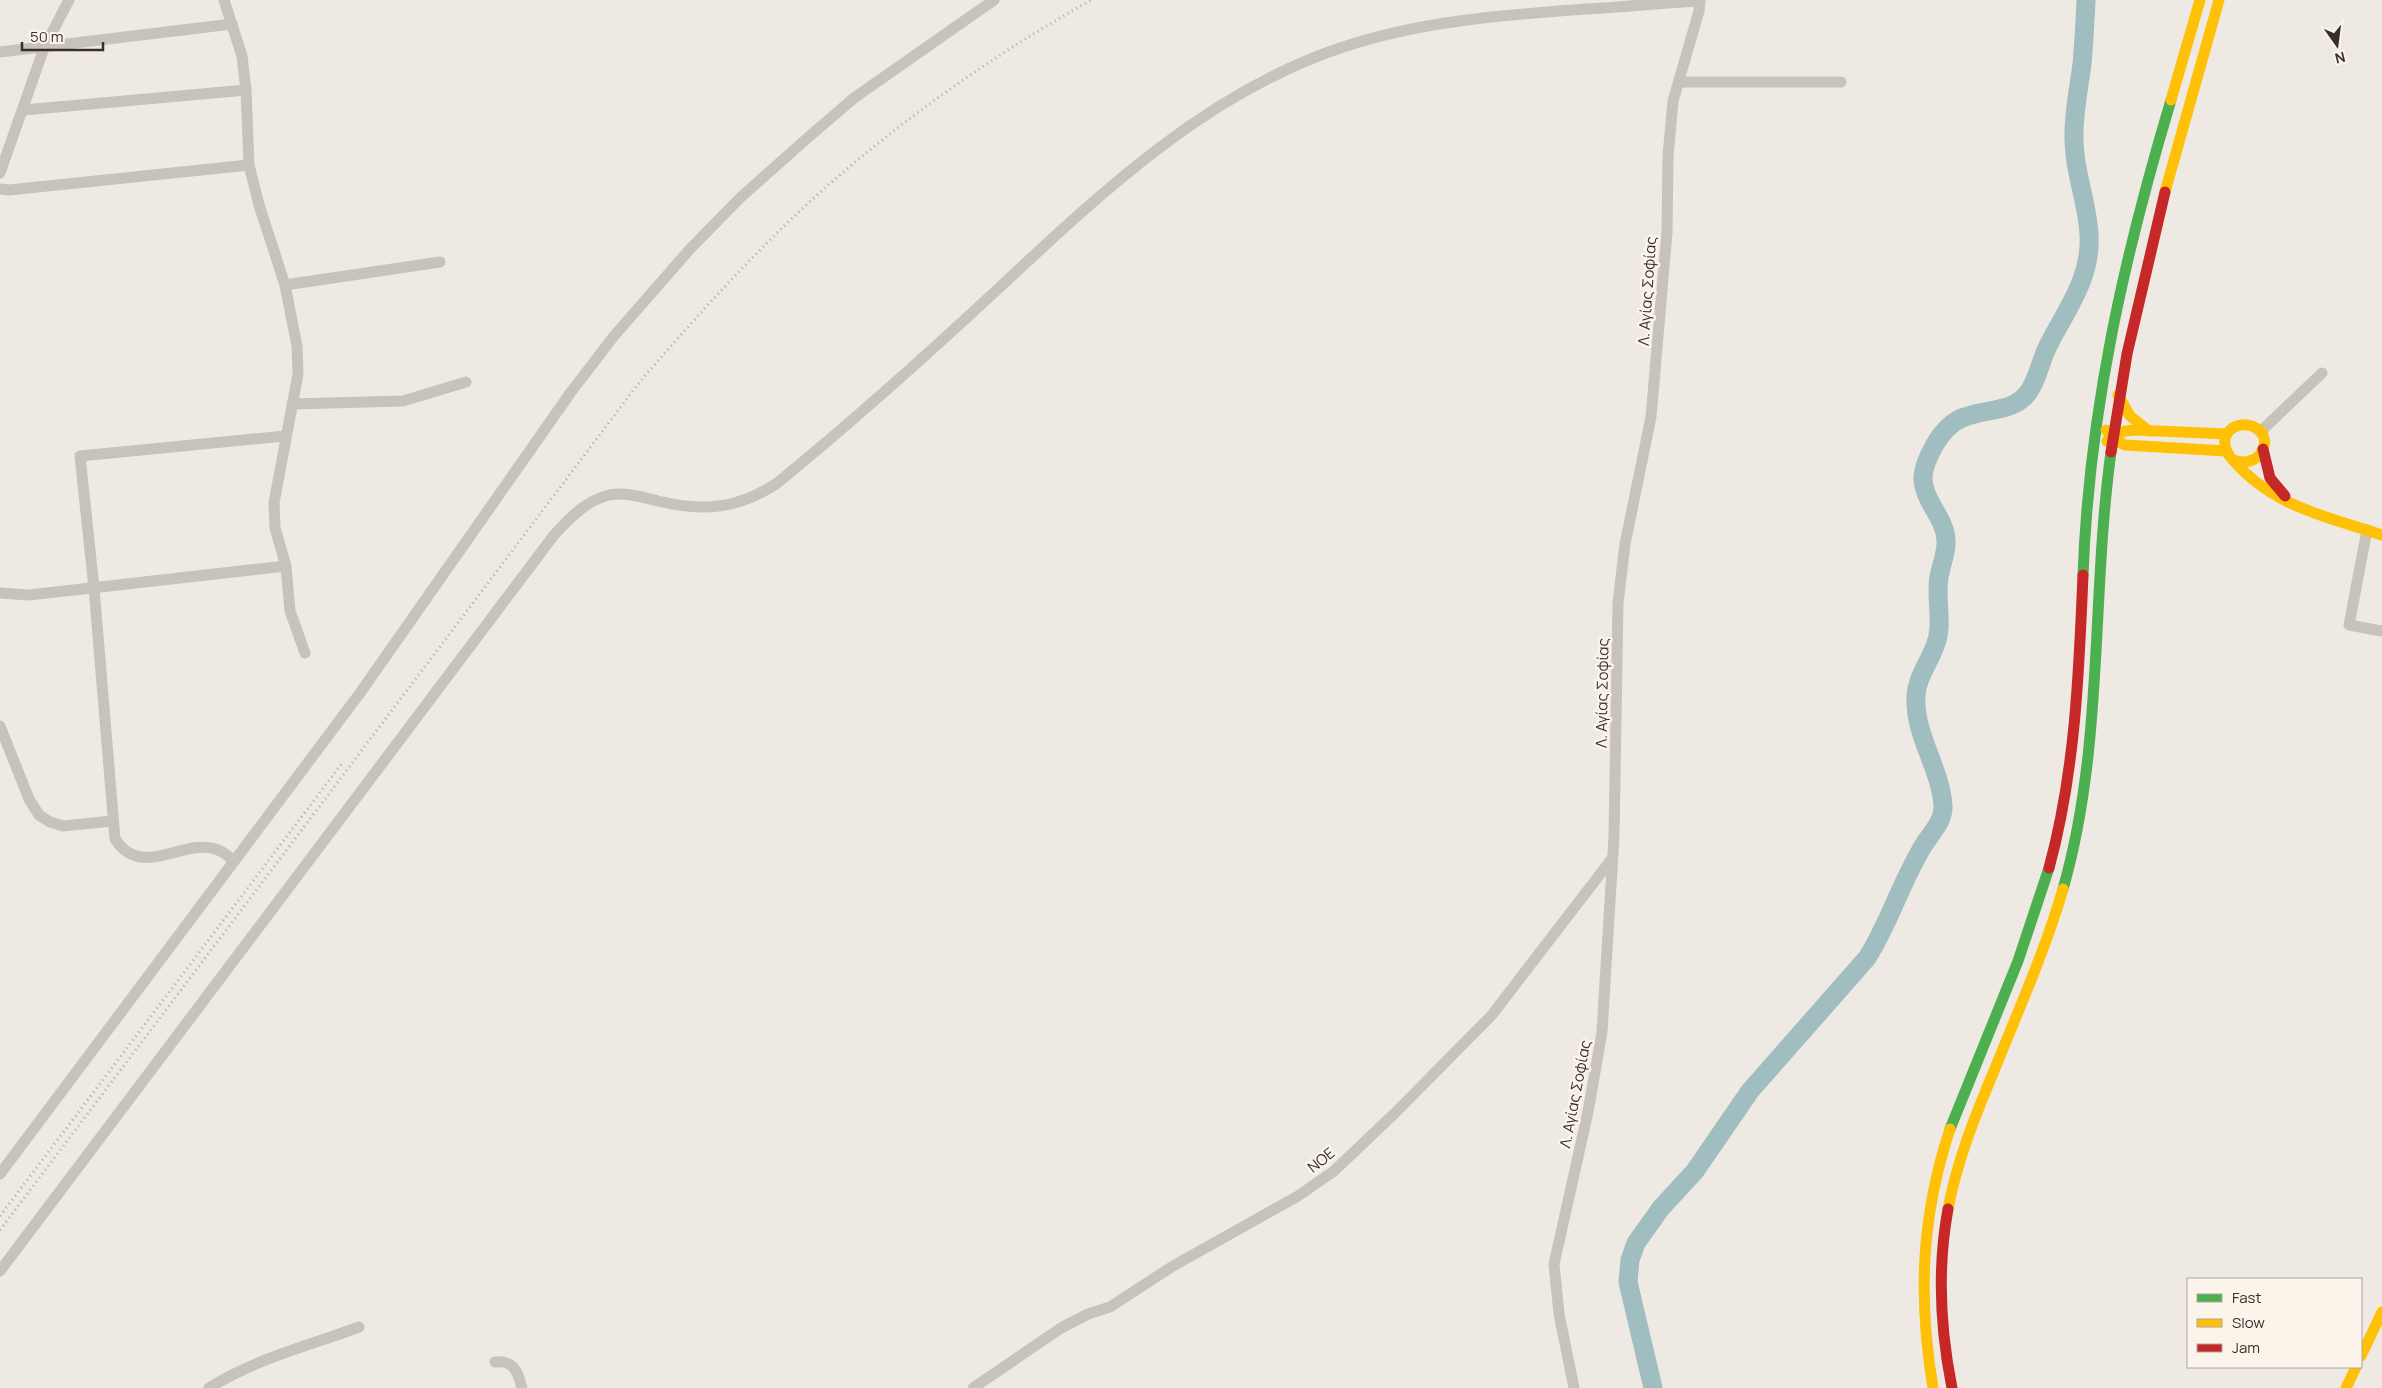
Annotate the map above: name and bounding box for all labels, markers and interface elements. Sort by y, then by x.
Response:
scale bar [22,20,104,52]
north arrow [2312,20,2362,70]
text: 50 m [30,26,64,47]
text: N [2333,48,2347,69]
street label: Λ. Αγίας Σοφίας [1633,236,1661,346]
street label: Λ. Αγίας Σοφίας [1591,638,1613,748]
street label: Λ. Αγίας Σοφίας [1554,1038,1596,1150]
street label: NOE [1303,1143,1339,1177]
legend [2187,1278,2362,1368]
text: Fast [2232,1287,2261,1308]
text: Slow [2232,1312,2265,1333]
text: Jam [2232,1337,2260,1358]

